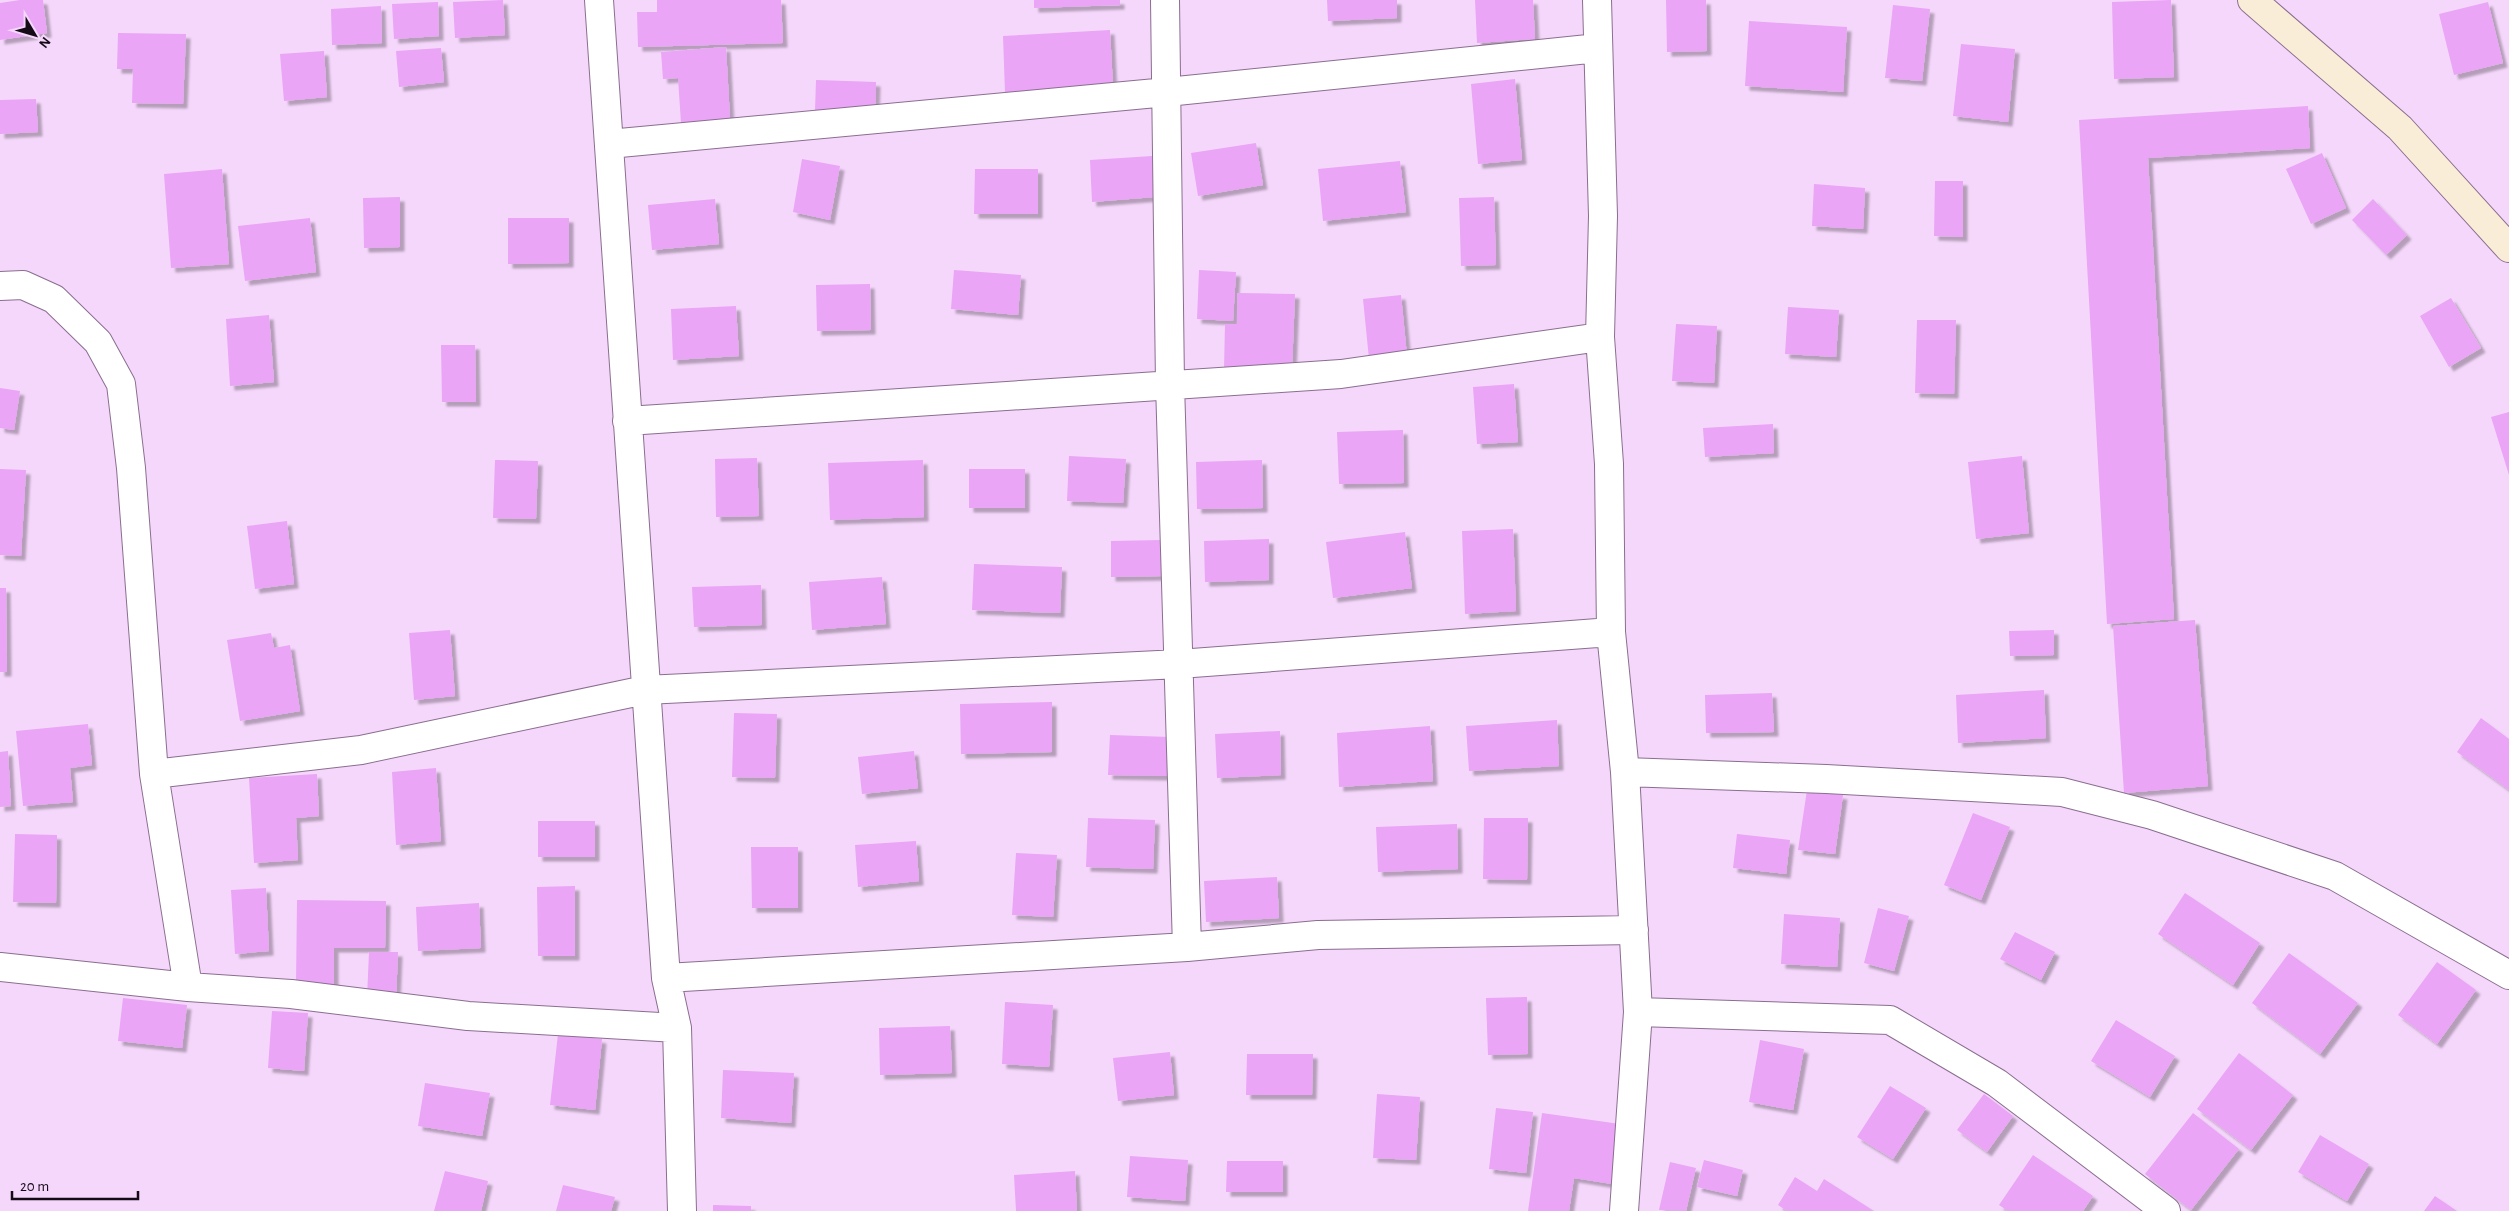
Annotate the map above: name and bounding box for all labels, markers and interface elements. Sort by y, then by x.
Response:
north arrow [10,10,60,60]
text: N [36,34,53,51]
scale bar [12,1168,139,1200]
text: 20 m [20,1179,49,1194]

